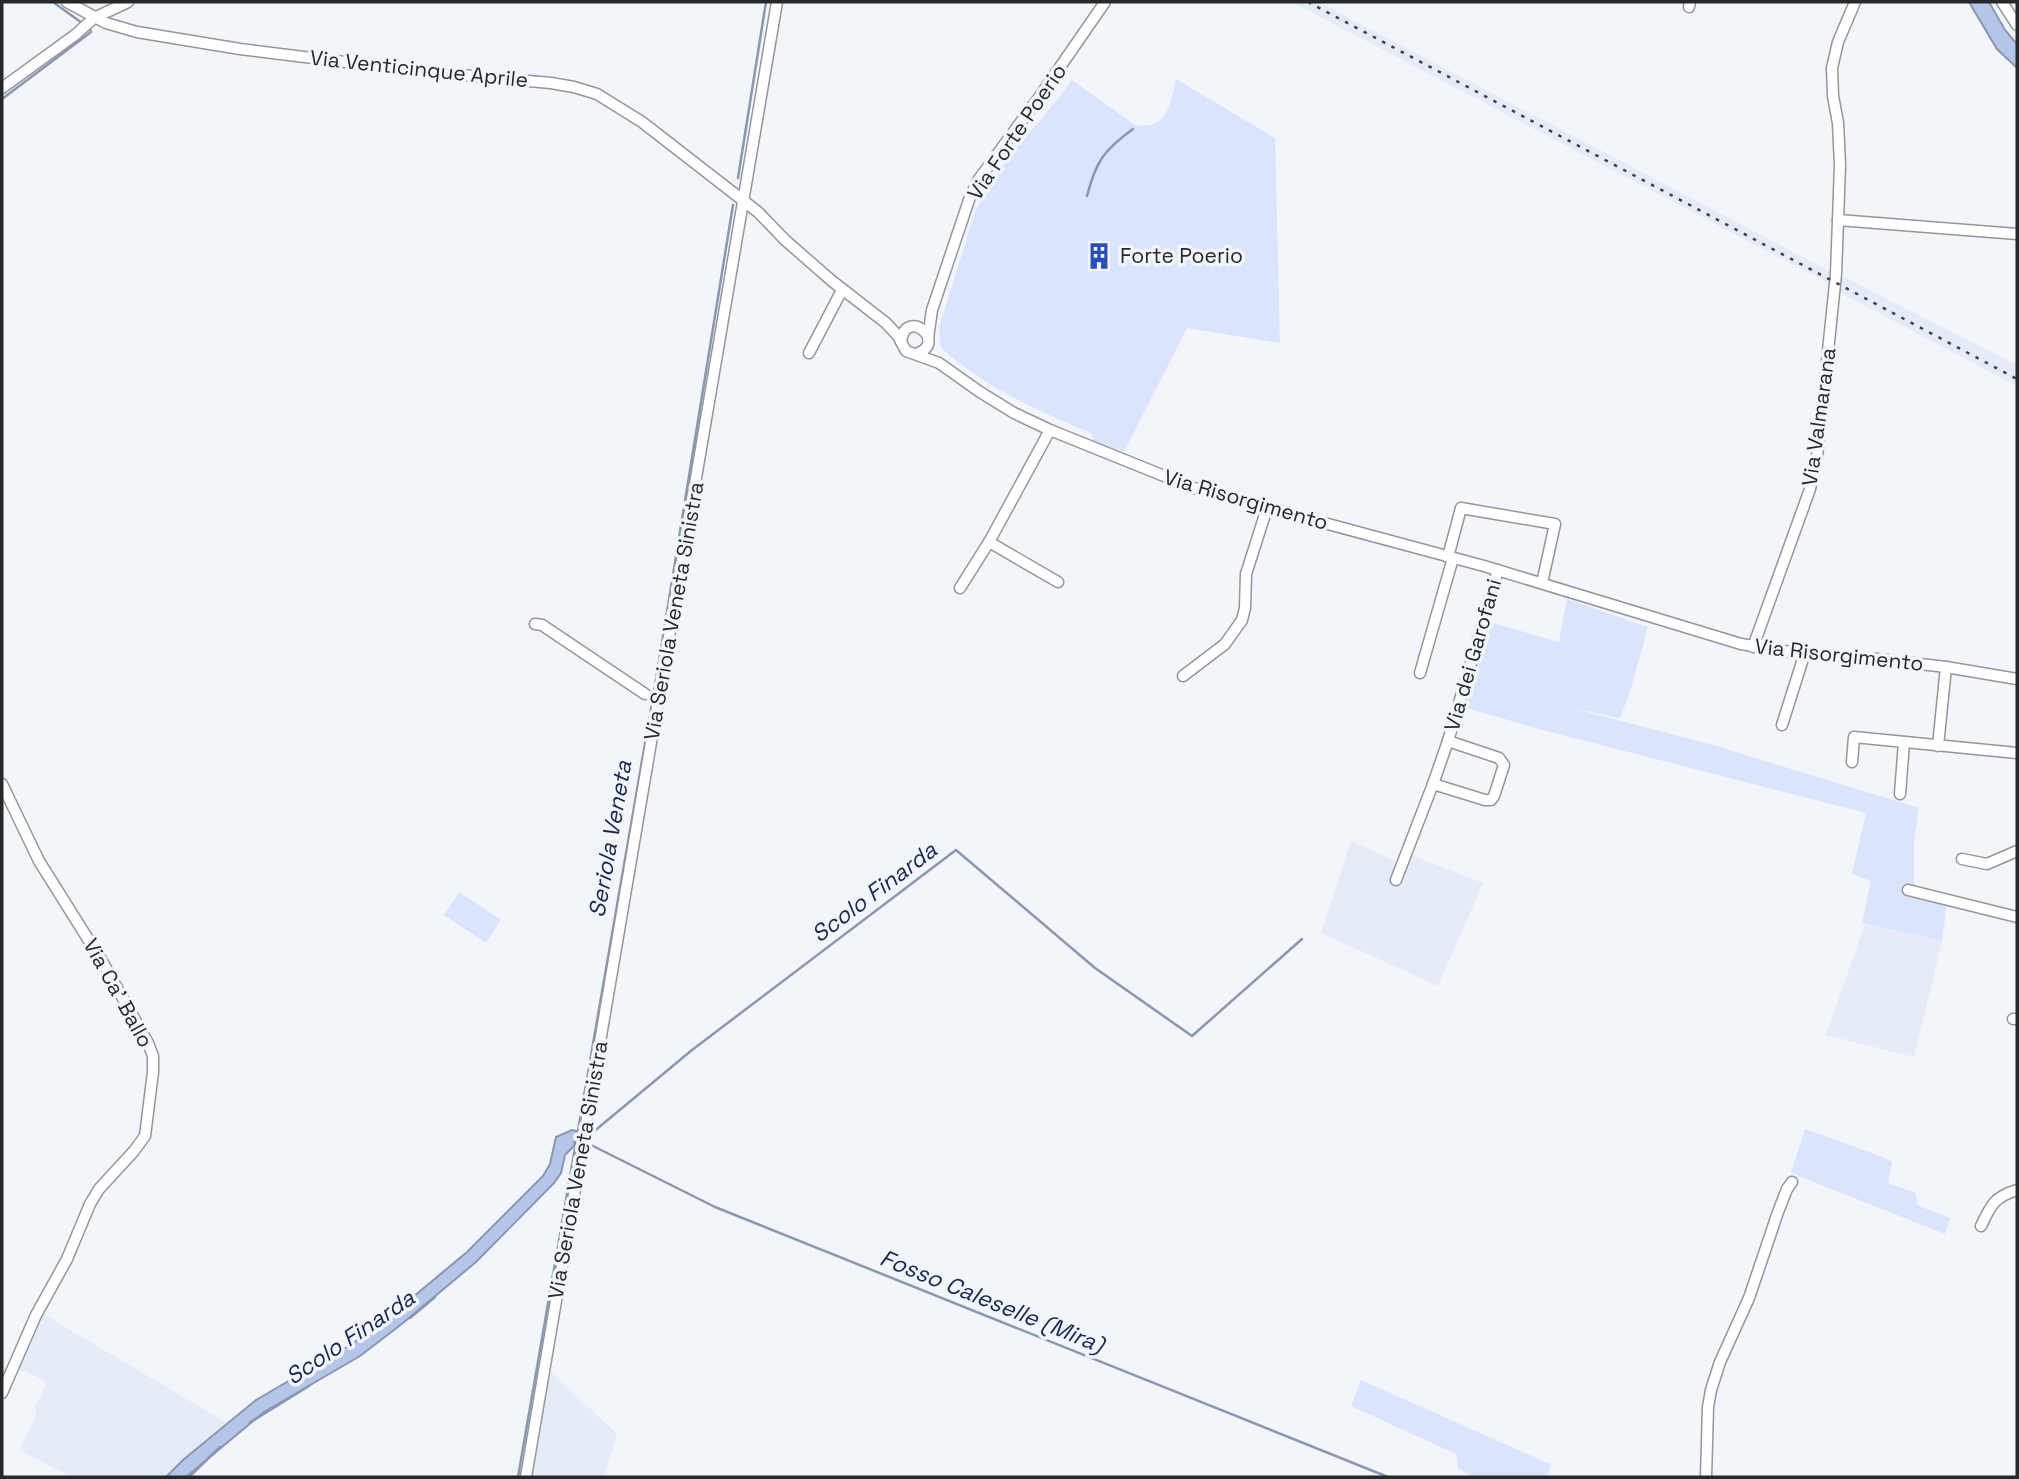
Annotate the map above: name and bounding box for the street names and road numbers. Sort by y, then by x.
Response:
street label: Via Venticinque Aprile [309,44,529,93]
street label: Via Forte Poerio [961,58,1072,205]
street label: Via Valmarana [1795,346,1842,488]
street label: Via Risorgimento [1161,463,1331,536]
street label: Via Seriola Veneta Sinistra [637,480,710,742]
street label: Via dei Garofani [1438,576,1507,734]
street label: Via Risorgimento [1753,632,1925,677]
street label: Via Ca' Ballo [77,934,159,1052]
street label: Via Seriola Veneta Sinistra [541,1039,614,1301]

